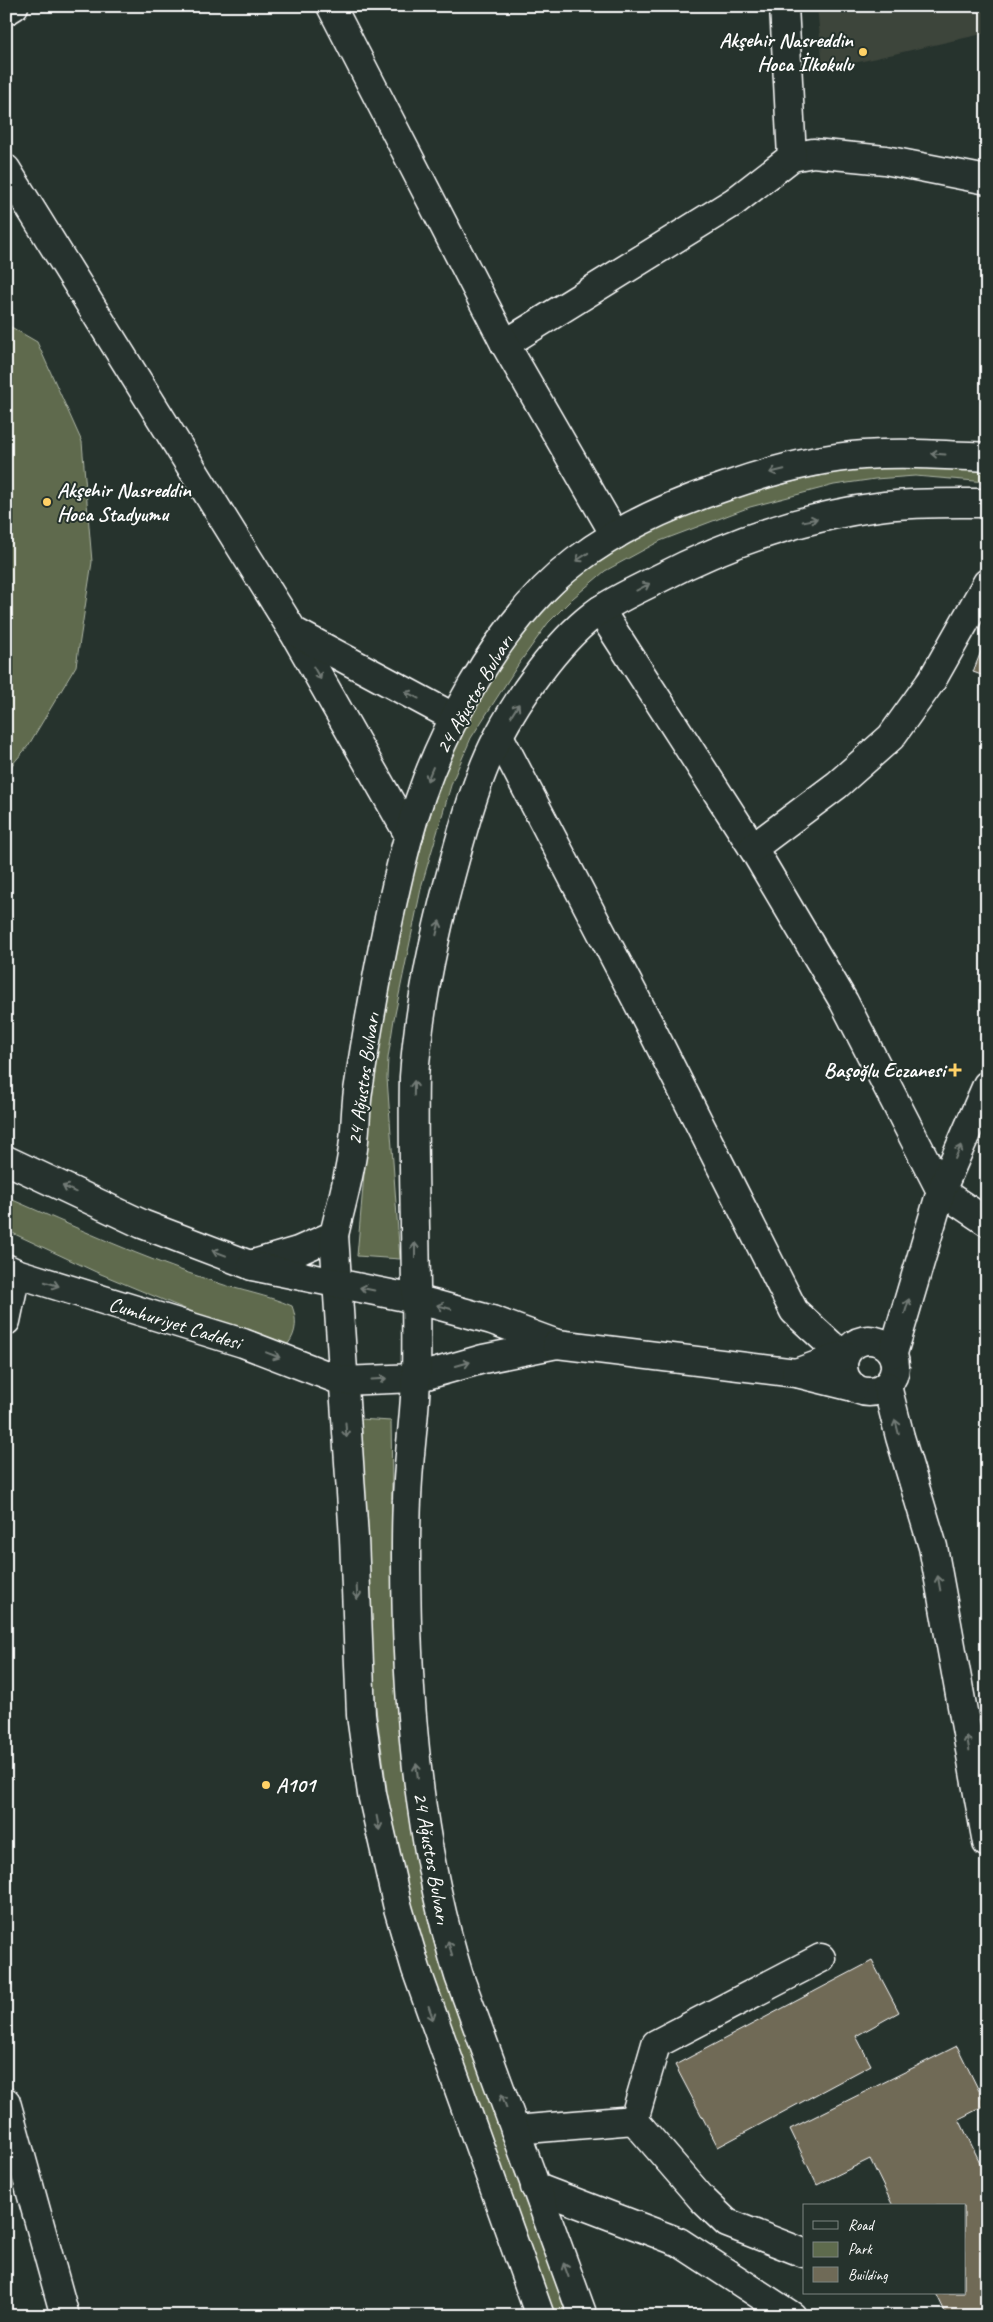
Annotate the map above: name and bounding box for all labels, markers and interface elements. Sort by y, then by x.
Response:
place label: Akşehir Nasreddin Hoca İlkokulu [719,27,855,77]
marker: Akşehir Nasreddin Hoca İlkokulu [857,46,869,58]
one-way arrow [930,450,946,459]
one-way arrow [770,467,786,476]
place label: Akşehir Nasreddin Hoca Stadyumu [57,477,192,527]
marker: Akşehir Nasreddin Hoca Stadyumu [41,496,53,508]
one-way arrow [801,515,817,524]
one-way arrow [575,553,589,563]
one-way arrow [636,582,651,592]
street label: 24 Ağustos Bulvarı [429,629,519,758]
one-way arrow [312,666,322,681]
one-way arrow [405,690,420,700]
one-way arrow [511,703,521,717]
one-way arrow [424,766,434,781]
one-way arrow [434,920,443,936]
street label: 24 Ağustos Bulvarı [341,1010,385,1147]
place label: Başoğlu Eczanesi [824,1057,948,1083]
marker: Başoğlu Eczanesi [949,1064,961,1076]
one-way arrow [409,1080,418,1096]
one-way arrow [953,1145,963,1160]
one-way arrow [62,1184,77,1194]
one-way arrow [410,1243,420,1259]
one-way arrow [211,1248,227,1257]
one-way arrow [44,1280,60,1290]
one-way arrow [360,1284,376,1294]
street label: Cumhuriyet Caddesi [106,1291,247,1356]
one-way arrow [902,1299,912,1315]
one-way arrow [437,1302,453,1311]
one-way arrow [265,1351,281,1360]
one-way arrow [454,1359,470,1369]
one-way arrow [371,1375,387,1384]
one-way arrow [892,1419,901,1435]
one-way arrow [341,1422,351,1438]
one-way arrow [934,1576,944,1592]
one-way arrow [353,1584,362,1600]
one-way arrow [963,1736,972,1752]
one-way arrow [412,1764,422,1780]
place label: A101 [276,1772,318,1798]
marker: A101 [260,1779,272,1791]
street label: 24 Ağustos Bulvarı [408,1790,457,1927]
one-way arrow [374,1815,383,1831]
one-way arrow [445,1940,455,1956]
one-way arrow [427,2005,436,2020]
one-way arrow [499,2094,508,2109]
legend [803,2204,966,2294]
text: Road [848,2216,875,2235]
text: Park [848,2240,873,2259]
one-way arrow [561,2263,570,2278]
text: Building [848,2266,888,2285]

